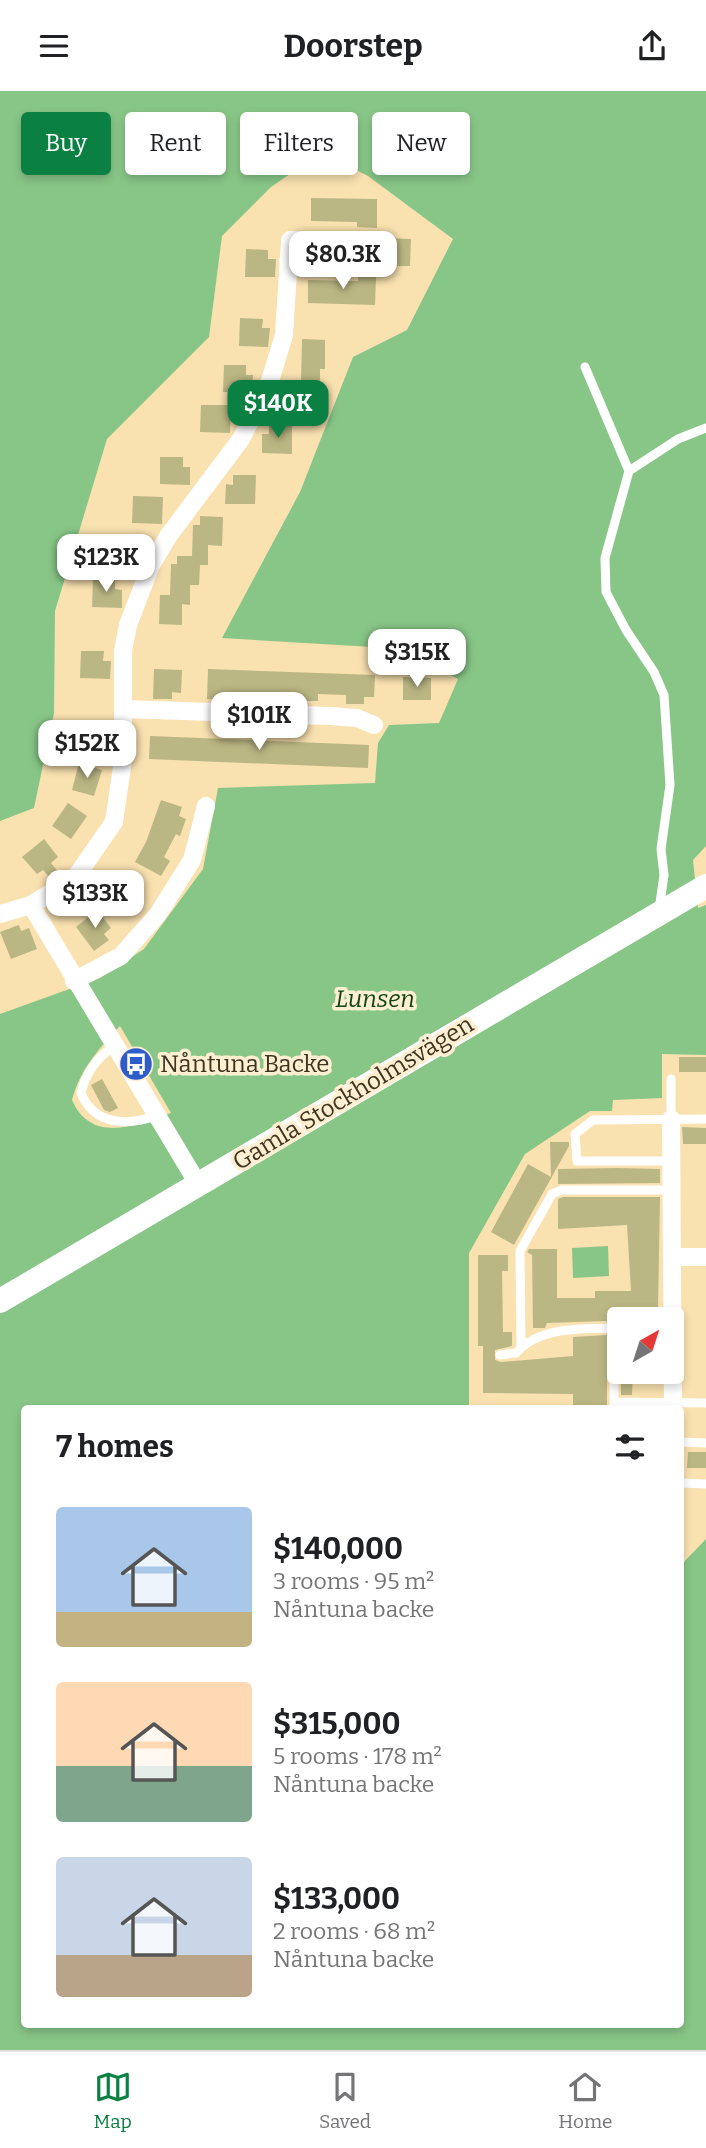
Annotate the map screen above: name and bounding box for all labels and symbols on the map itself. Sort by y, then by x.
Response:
pin: $80.3K [286,231,400,291]
pin: $140K [229,381,327,440]
pin: $123K [57,535,155,594]
pin: $315K [368,629,466,689]
pin: $101K [210,693,308,752]
pin: $152K [38,721,136,780]
pin: $133K [46,871,144,930]
park label: Lunsen [335,985,415,1013]
street label: Gamla Stockholmsvägen [228,1010,478,1176]
bus stop icon: Nåntuna Backe [117,1045,155,1083]
place label: Nåntuna Backe [160,1050,329,1078]
north arrow [607,1307,684,1384]

